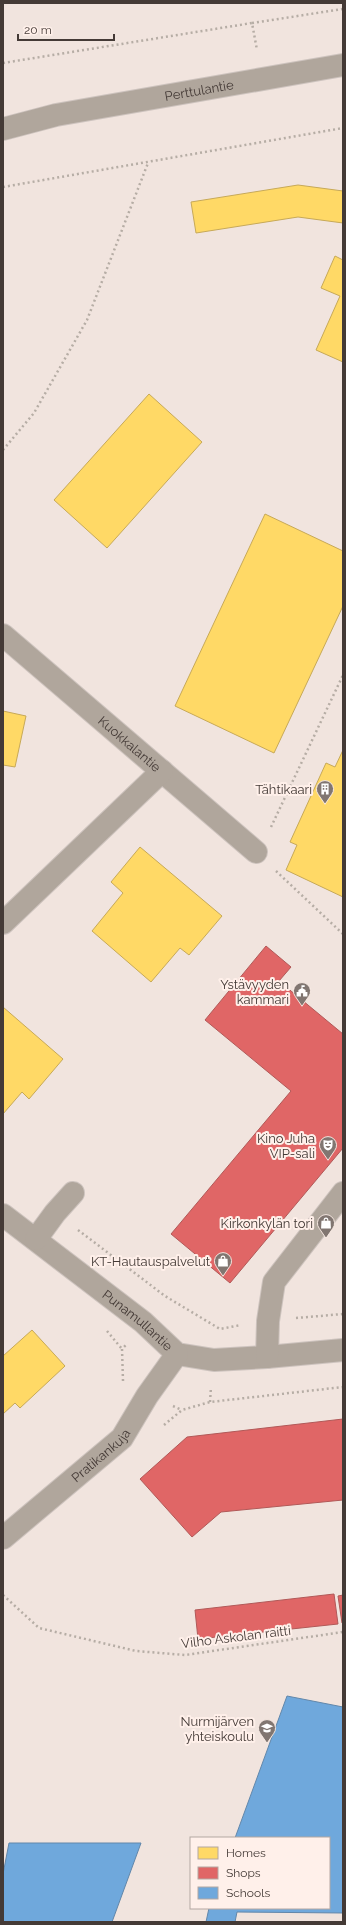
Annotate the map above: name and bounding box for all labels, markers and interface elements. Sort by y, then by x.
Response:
scale bar [18,16,114,42]
text: 20 m [24,23,52,37]
street label: Perttulantie [163,77,235,103]
street label: Kuokkalantie [95,713,164,775]
building icon: Tähtikaari [315,779,335,804]
place label: Tähtikaari [255,782,312,797]
place label: Ystävyyden kammari [220,977,289,1007]
public building icon: Ystävyyden kammari [292,981,312,1006]
place label: Kino Juha VIP-sali [257,1131,315,1161]
theatre icon: Kino Juha VIP-sali [318,1135,338,1160]
shop icon: Kirkonkylän tori [316,1213,336,1238]
place label: Kirkonkylän tori [221,1216,313,1231]
shop icon: KT-Hautauspalvelut [213,1251,233,1276]
place label: KT-Hautauspalvelut [91,1254,211,1269]
street label: Punamullantie [100,1287,176,1354]
street label: Pratikankuja [68,1426,133,1485]
street label: Vilho Askolan raitti [180,1623,292,1651]
place label: Nurmijärven yhteiskoulu [180,1714,254,1744]
school or university icon: Nurmijärven yhteiskoulu [257,1718,277,1743]
legend [190,1837,330,1909]
text: Homes [226,1846,266,1860]
text: Shops [226,1866,261,1880]
text: Schools [226,1886,270,1900]

